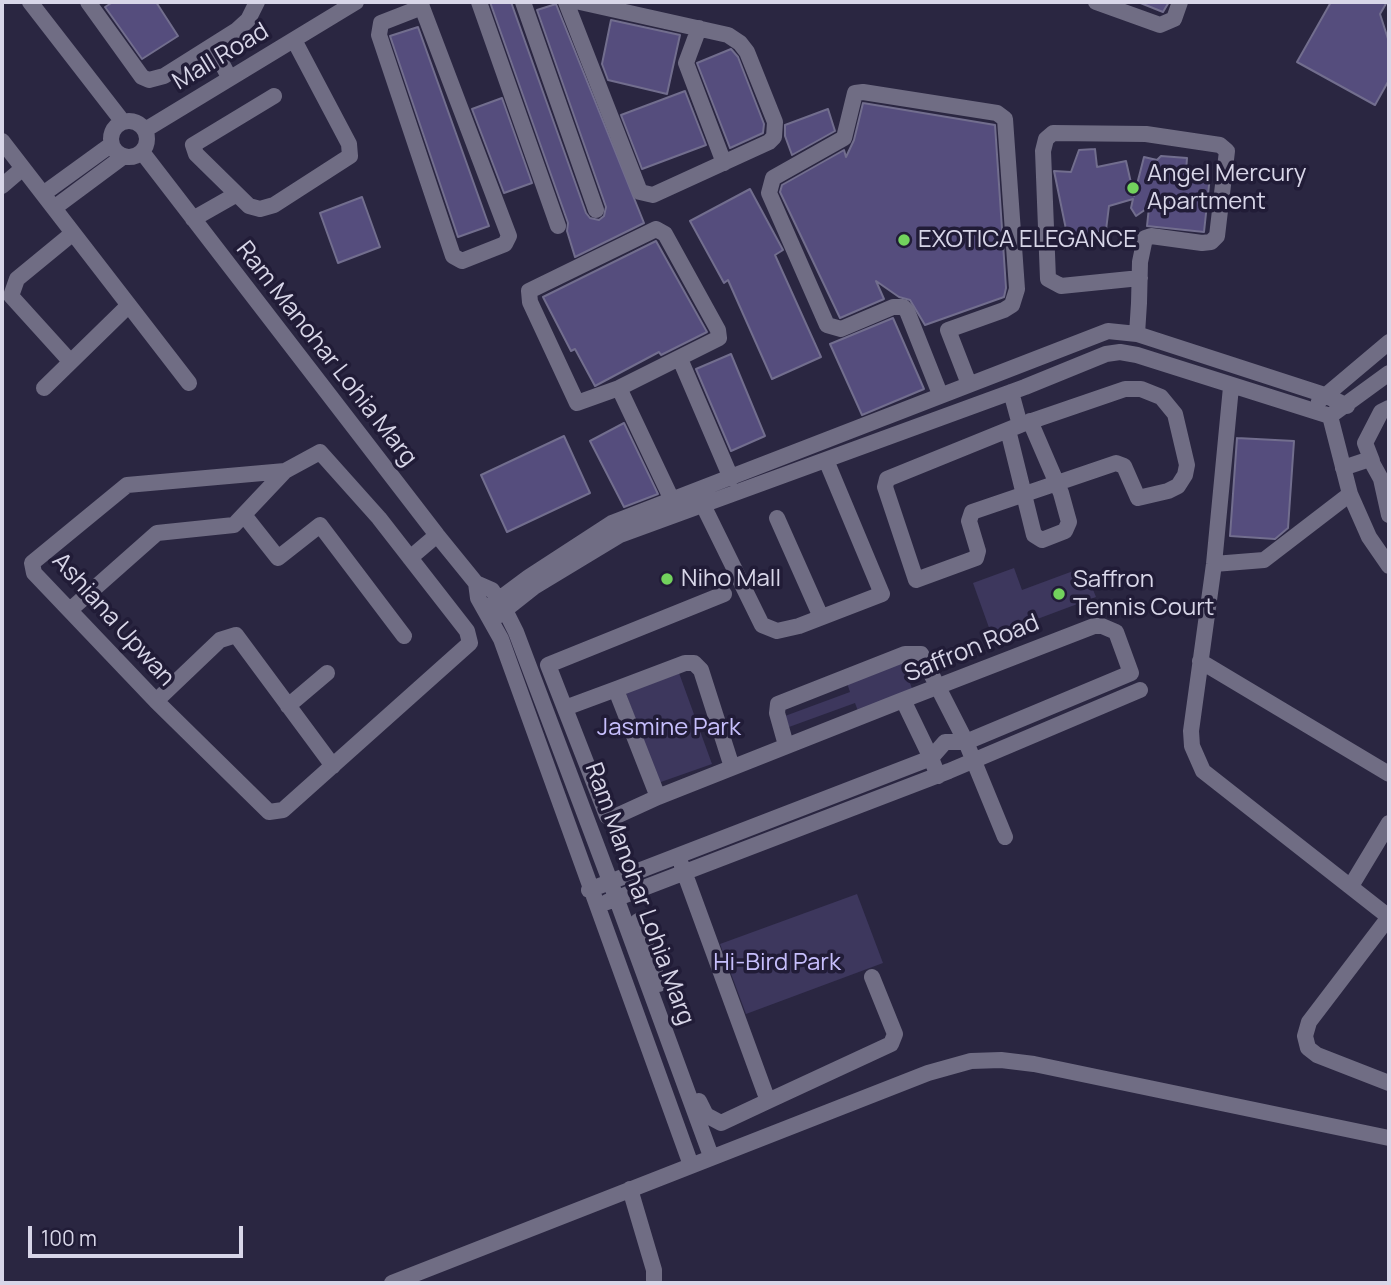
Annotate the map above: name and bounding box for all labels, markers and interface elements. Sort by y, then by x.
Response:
street label: Mall Road [168,17,274,97]
place label: Angel Mercury Apartment [1147,160,1306,216]
marker: Angel Mercury Apartment [1125,180,1141,196]
place label: EXOTICA ELEGANCE [918,226,1137,254]
marker: EXOTICA ELEGANCE [896,232,912,248]
street label: Ram Manohar Lohia Marg [229,236,423,472]
street label: Ashiana Upwan [46,547,180,693]
place label: Niho Mall [681,565,781,593]
place label: Saffron Tennis Court [1073,566,1214,622]
marker: Niho Mall [659,571,675,587]
marker: Saffron Tennis Court [1051,586,1067,602]
street label: Saffron Road [901,609,1043,689]
park label: Jasmine Park [597,714,741,742]
street label: Ram Manohar Lohia Marg [578,759,700,1029]
park label: Hi-Bird Park [713,949,841,977]
scale bar [32,1212,247,1256]
text: 100 m [41,1224,97,1252]

